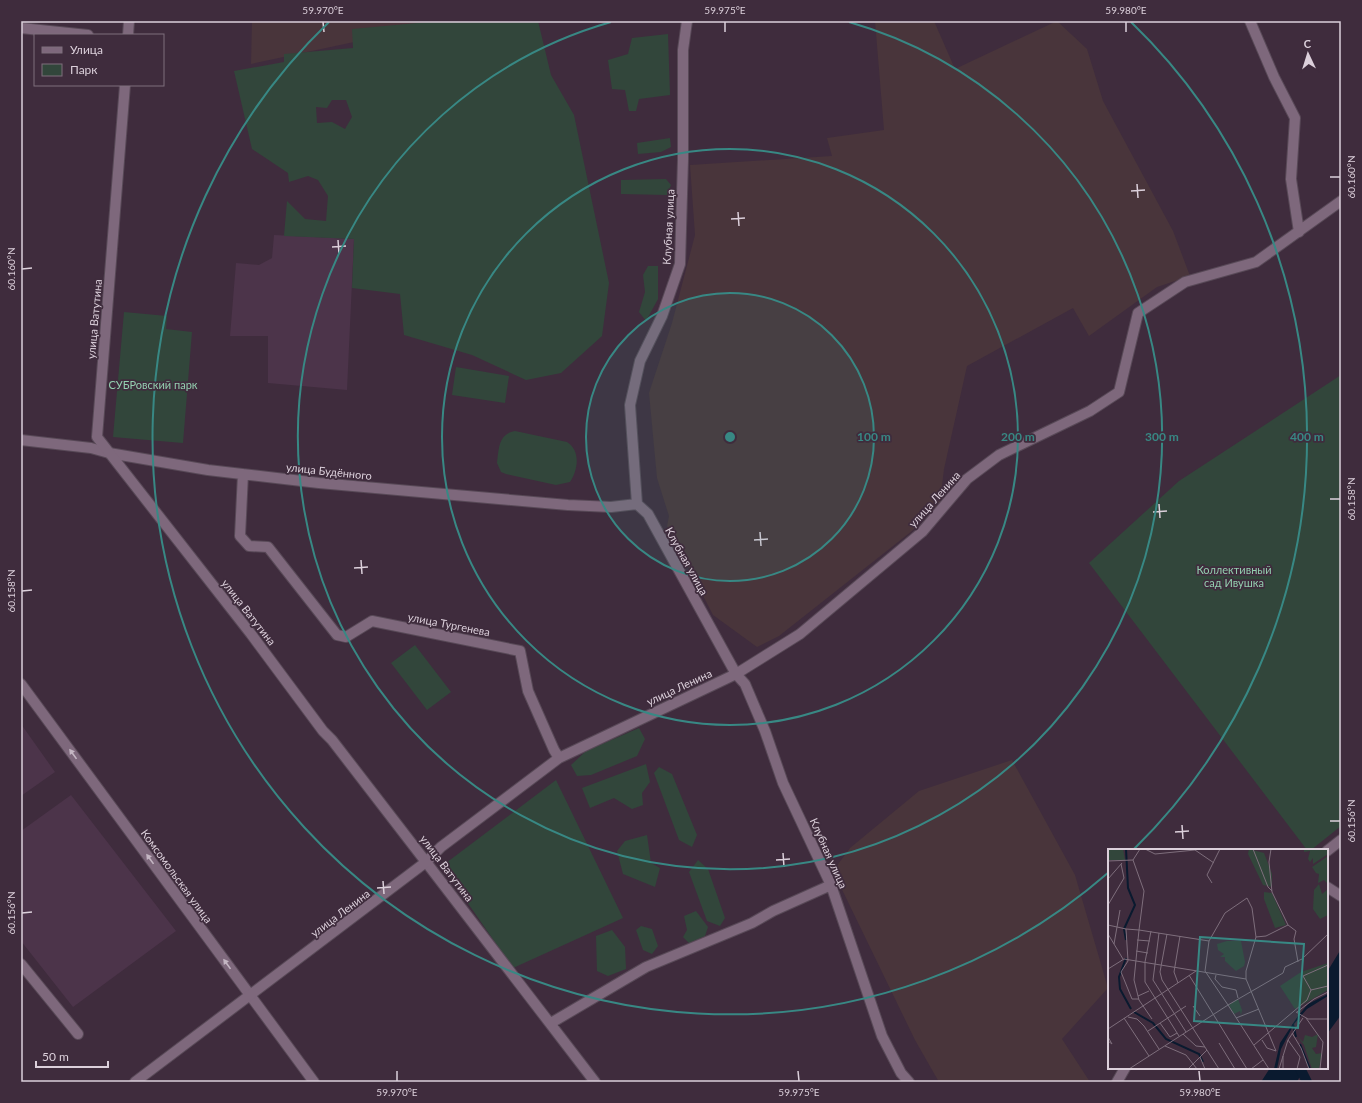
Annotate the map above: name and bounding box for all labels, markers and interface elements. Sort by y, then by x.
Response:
text: 59.970°E [302,4,344,16]
text: 59.975°E [704,4,746,16]
text: 59.980°E [1105,4,1147,16]
legend [34,34,164,86]
north arrow [1288,34,1328,74]
text: С [1303,37,1312,50]
text: Улица [70,42,103,57]
text: Парк [70,62,98,77]
text: 60.160°N [1345,155,1357,199]
street label: Клубная улица [660,189,676,265]
text: 60.160°N [5,247,17,291]
street label: улица Ватутина [84,279,104,359]
park label: СУБРовский парк [109,378,198,391]
text: 100 m [857,429,891,444]
text: 200 m [1001,429,1035,444]
text: 300 m [1145,429,1179,444]
text: 400 m [1290,429,1324,444]
centre of rings [723,430,737,444]
street label: улица Будённого [285,460,373,482]
street label: улица Ленина [906,468,962,530]
text: 60.158°N [1345,477,1357,521]
street label: Клубная улица [663,525,711,597]
park label: Коллективный сад Ивушка [1196,563,1272,589]
text: 60.158°N [5,569,17,613]
street label: улица Ватутина [219,576,279,648]
street label: улица Тургенева [407,610,491,638]
street label: улица Ленина [644,666,714,708]
one-way arrow [69,749,77,760]
text: 60.156°N [1345,799,1357,843]
street label: Клубная улица [808,816,850,890]
street label: Комсомольская улица [139,827,215,925]
street label: улица Ватутина [418,832,476,904]
inset map [1108,849,1328,1069]
one-way arrow [147,854,155,864]
street label: улица Ленина [308,887,372,939]
text: 60.156°N [5,891,17,935]
one-way arrow [223,959,231,969]
scale bar [36,1043,108,1069]
text: 50 m [42,1049,69,1064]
text: 59.970°E [376,1086,418,1098]
text: 59.975°E [778,1086,820,1098]
text: 59.980°E [1179,1086,1221,1098]

